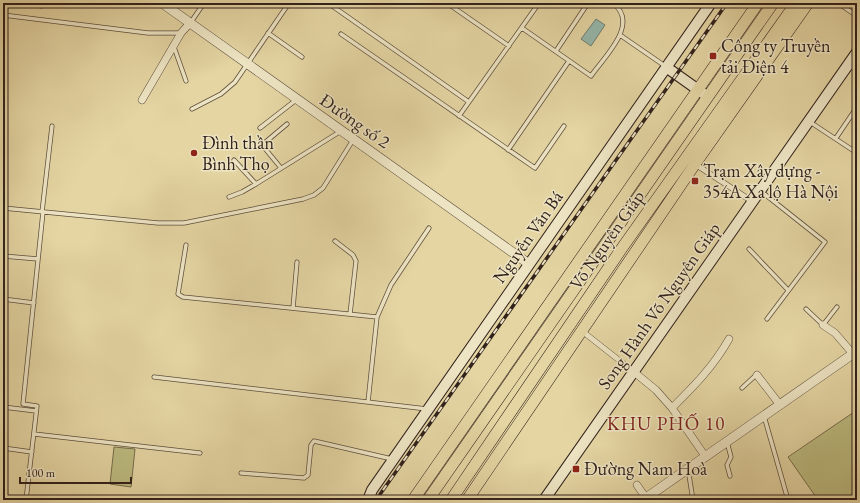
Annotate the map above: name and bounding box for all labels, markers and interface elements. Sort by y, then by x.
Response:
place label: Công ty Truyền tải Điện 4 [721,34,831,78]
marker: Công ty Truyền tải Điện 4 [708,51,718,61]
street label: Đường số 2 [316,88,395,153]
place label: Đình thần Bình Thọ [202,131,274,175]
marker: Đình thần Bình Thọ [189,148,199,158]
place label: Trạm Xây dựng - 354A Xa lộ Hà Nội [703,159,839,203]
marker: Trạm Xây dựng - 354A Xa lộ Hà Nội [690,176,700,186]
street label: Nguyễn Văn Bá [487,185,568,287]
street label: Võ Nguyên Giáp [564,186,649,294]
street label: Song Hành Võ Nguyên Giáp [592,218,725,394]
district label: KHU PHỐ 10 [607,411,725,436]
place label: Đường Nam Hoà [584,457,708,480]
scale bar [20,459,131,485]
marker: Đường Nam Hoà [571,464,581,474]
text: 100 m [26,465,56,481]

